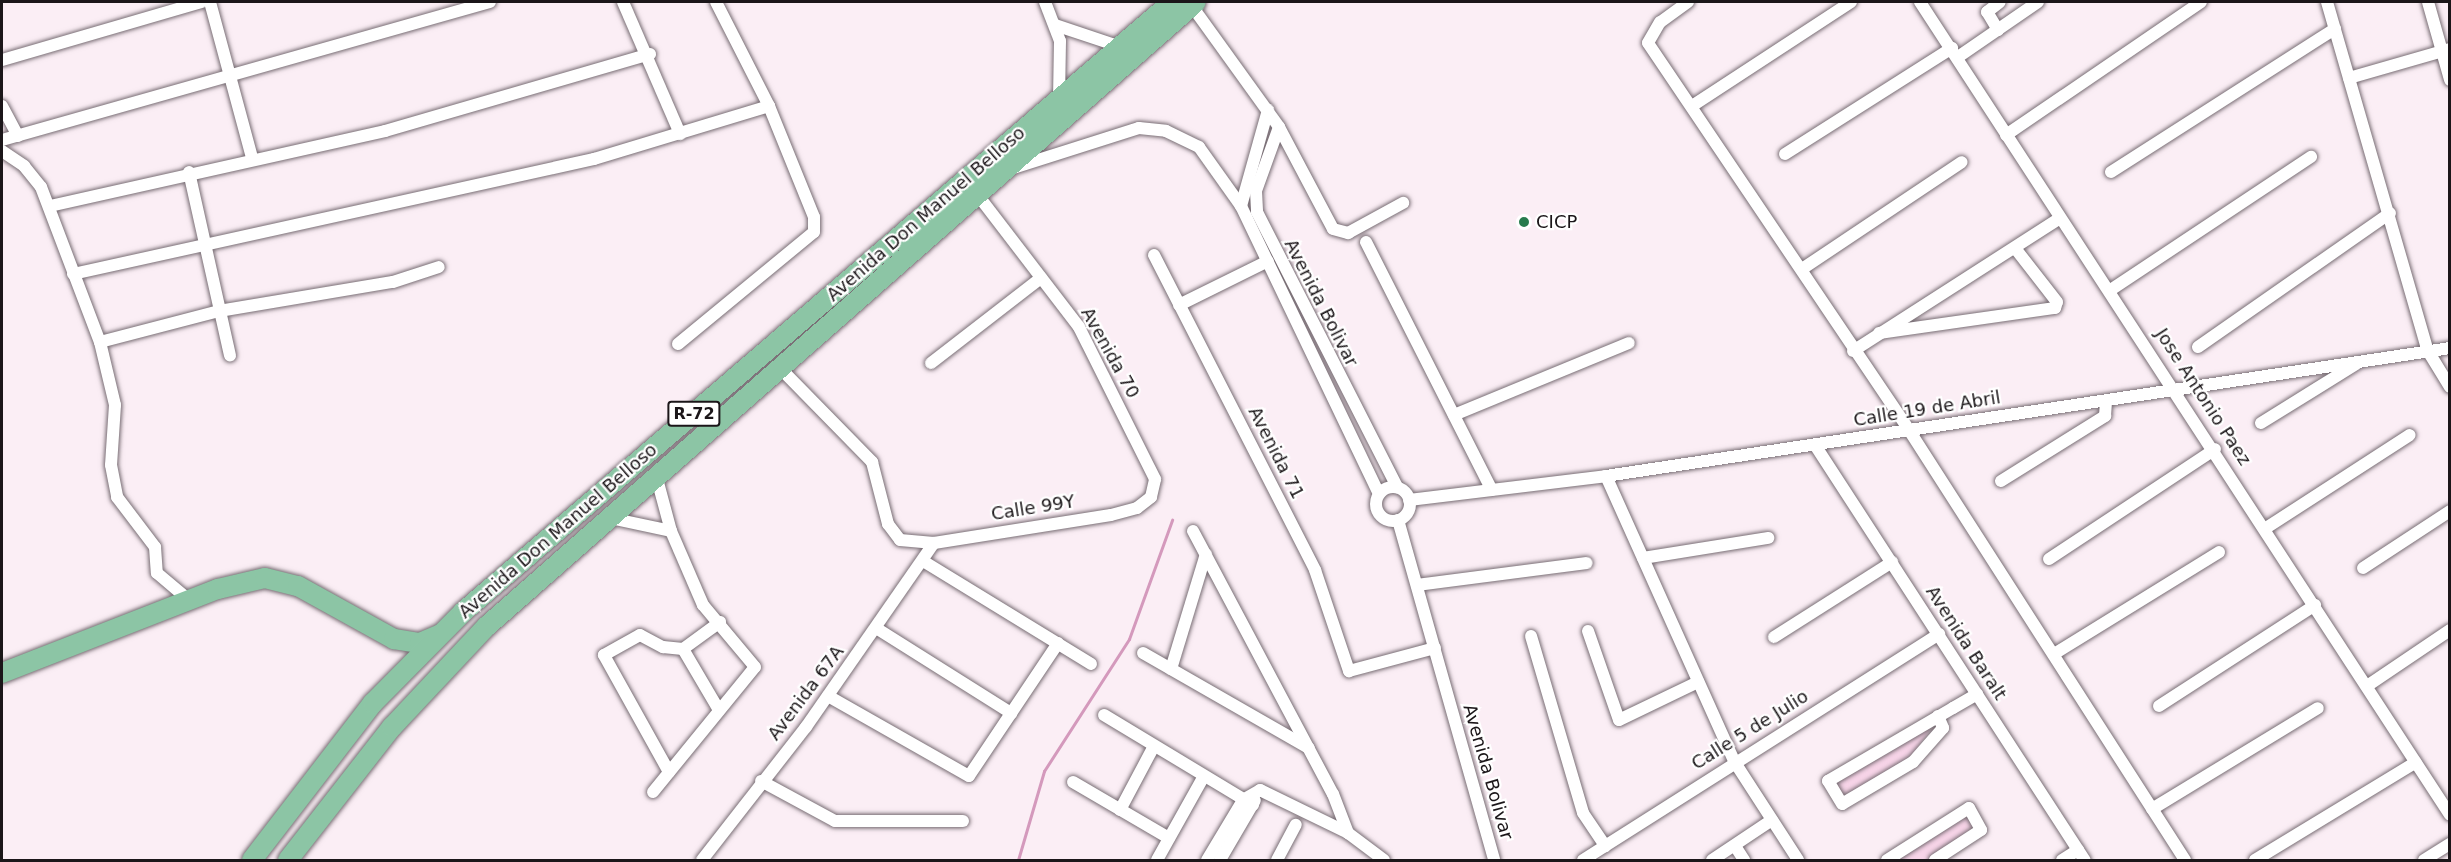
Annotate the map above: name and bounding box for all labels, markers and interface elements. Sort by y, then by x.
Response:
street label: Avenida Don Manuel Belloso [822,122,1030,306]
place label: CICP [1536,211,1577,233]
marker: CICP [1517,215,1531,229]
street label: Avenida Bolivar [1280,236,1362,370]
street label: Avenida 70 [1076,304,1144,402]
street label: Jose Antonio Paez [2151,324,2255,470]
street label: Calle 19 de Abril [1852,387,2002,431]
road number: R-72 [667,401,721,427]
street label: Avenida 71 [1244,403,1308,503]
street label: Avenida Don Manuel Belloso [454,439,662,623]
street label: Calle 99Y [990,491,1076,525]
street label: Avenida Baralt [1921,582,2011,704]
street label: Avenida 67A [763,641,849,745]
street label: Calle 5 de Julio [1688,685,1812,775]
street label: Avenida Bolivar [1458,702,1518,842]

